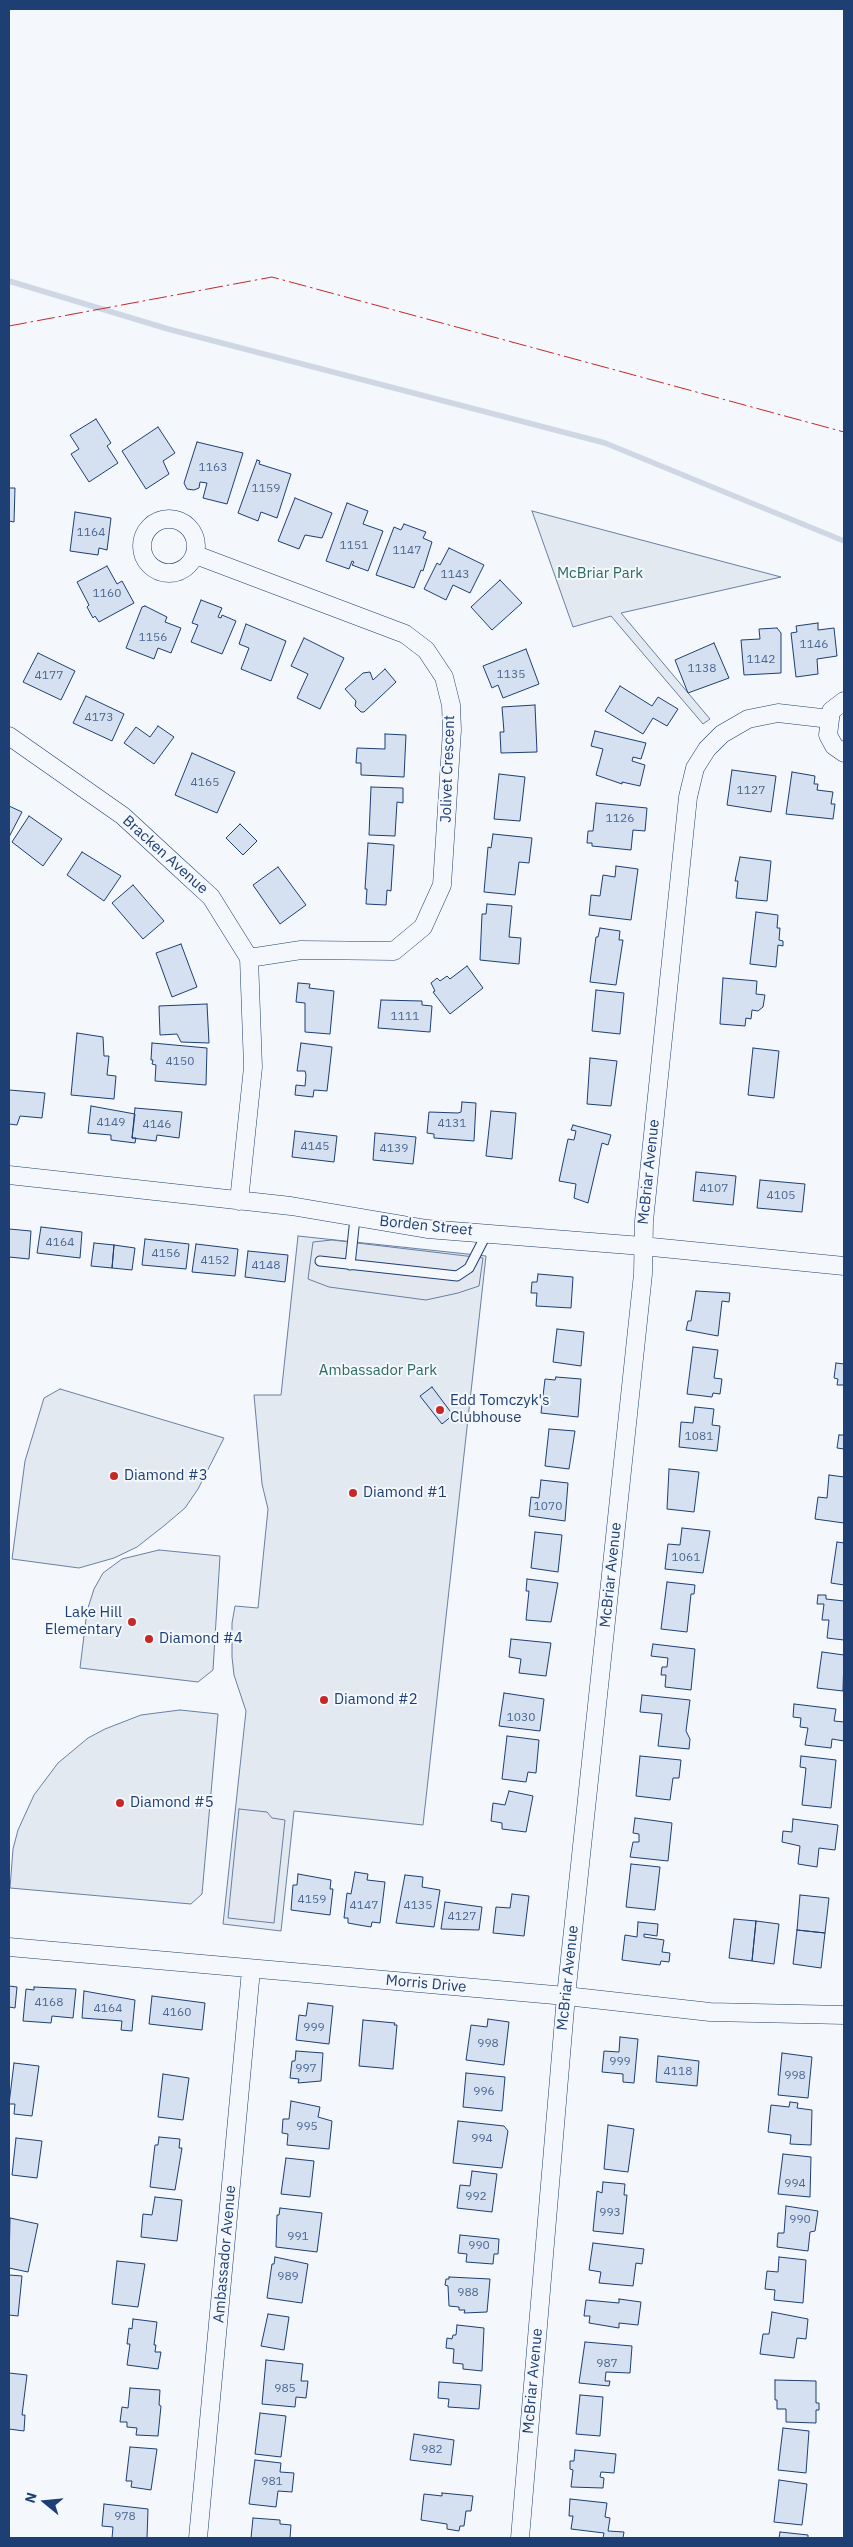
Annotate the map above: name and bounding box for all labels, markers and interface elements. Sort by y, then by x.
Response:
house number: 1163 [199,461,227,475]
house number: 1159 [252,482,280,496]
house number: 1164 [77,526,105,540]
house number: 1151 [340,539,368,553]
house number: 1147 [393,544,421,558]
park label: McBriar Park [557,565,643,583]
house number: 1143 [441,568,469,582]
house number: 1160 [93,587,121,601]
house number: 1156 [139,631,167,645]
house number: 1146 [800,638,828,652]
house number: 1142 [747,653,775,667]
house number: 1138 [688,662,716,676]
house number: 1135 [497,668,525,682]
house number: 4177 [35,669,63,683]
house number: 4173 [85,711,113,725]
street label: Jolivet Crescent [437,715,459,823]
house number: 4165 [191,776,219,790]
house number: 1127 [737,784,765,798]
street label: Bracken Avenue [119,812,211,898]
house number: 1126 [606,812,634,826]
house number: 1111 [391,1010,419,1024]
house number: 4150 [166,1055,194,1069]
house number: 4149 [97,1116,125,1130]
house number: 4131 [438,1117,466,1131]
house number: 4146 [143,1118,171,1132]
street label: McBriar Avenue [635,1118,663,1226]
house number: 4145 [301,1140,329,1154]
house number: 4139 [380,1142,408,1156]
house number: 4107 [700,1182,728,1196]
house number: 4105 [767,1189,795,1203]
street label: Borden Street [378,1212,474,1240]
house number: 4164 [46,1236,74,1250]
house number: 4156 [152,1247,180,1261]
house number: 4152 [201,1254,229,1268]
house number: 4148 [252,1259,280,1273]
park label: Ambassador Park [319,1362,437,1380]
place label: Edd Tomczyk's Clubhouse [450,1392,549,1427]
marker: Edd Tomczyk's Clubhouse [434,1404,446,1416]
house number: 1081 [685,1430,713,1444]
place label: Diamond #3 [124,1467,208,1485]
marker: Diamond #3 [108,1470,120,1482]
place label: Diamond #1 [363,1484,447,1502]
marker: Diamond #1 [347,1487,359,1499]
house number: 1070 [534,1500,562,1514]
street label: McBriar Avenue [597,1521,625,1629]
house number: 1061 [672,1551,700,1565]
place label: Lake Hill Elementary [45,1604,122,1639]
marker: Lake Hill Elementary [126,1616,138,1628]
place label: Diamond #4 [159,1630,243,1648]
marker: Diamond #4 [143,1633,155,1645]
place label: Diamond #2 [334,1691,418,1709]
marker: Diamond #2 [318,1694,330,1706]
house number: 1030 [507,1711,535,1725]
place label: Diamond #5 [130,1794,214,1812]
marker: Diamond #5 [114,1797,126,1809]
house number: 4159 [298,1893,326,1907]
house number: 4147 [350,1899,378,1913]
house number: 4135 [404,1899,432,1913]
house number: 4127 [448,1910,476,1924]
street label: McBriar Avenue [554,1924,582,2032]
street label: Morris Drive [385,1972,467,1996]
house number: 4168 [35,1996,63,2010]
house number: 4164 [94,2002,122,2016]
house number: 4160 [163,2006,191,2020]
house number: 999 [303,2021,325,2035]
house number: 998 [477,2037,499,2051]
house number: 999 [609,2055,631,2069]
house number: 997 [295,2062,317,2076]
house number: 4118 [664,2065,692,2079]
house number: 998 [784,2069,806,2083]
house number: 996 [473,2085,495,2099]
house number: 995 [296,2120,318,2134]
house number: 994 [471,2132,493,2146]
house number: 994 [784,2177,806,2191]
street label: Ambassador Avenue [210,2184,240,2324]
house number: 992 [465,2190,487,2204]
house number: 993 [599,2206,621,2220]
house number: 990 [789,2213,811,2227]
house number: 991 [287,2230,309,2244]
house number: 990 [468,2239,490,2253]
house number: 989 [277,2270,299,2284]
house number: 988 [457,2286,479,2300]
street label: McBriar Avenue [519,2327,547,2435]
house number: 987 [596,2357,618,2371]
house number: 985 [274,2382,296,2396]
house number: 982 [421,2443,443,2457]
house number: 981 [261,2475,283,2489]
north arrow [20,2477,70,2527]
text: N [21,2490,41,2505]
house number: 978 [114,2510,136,2524]

